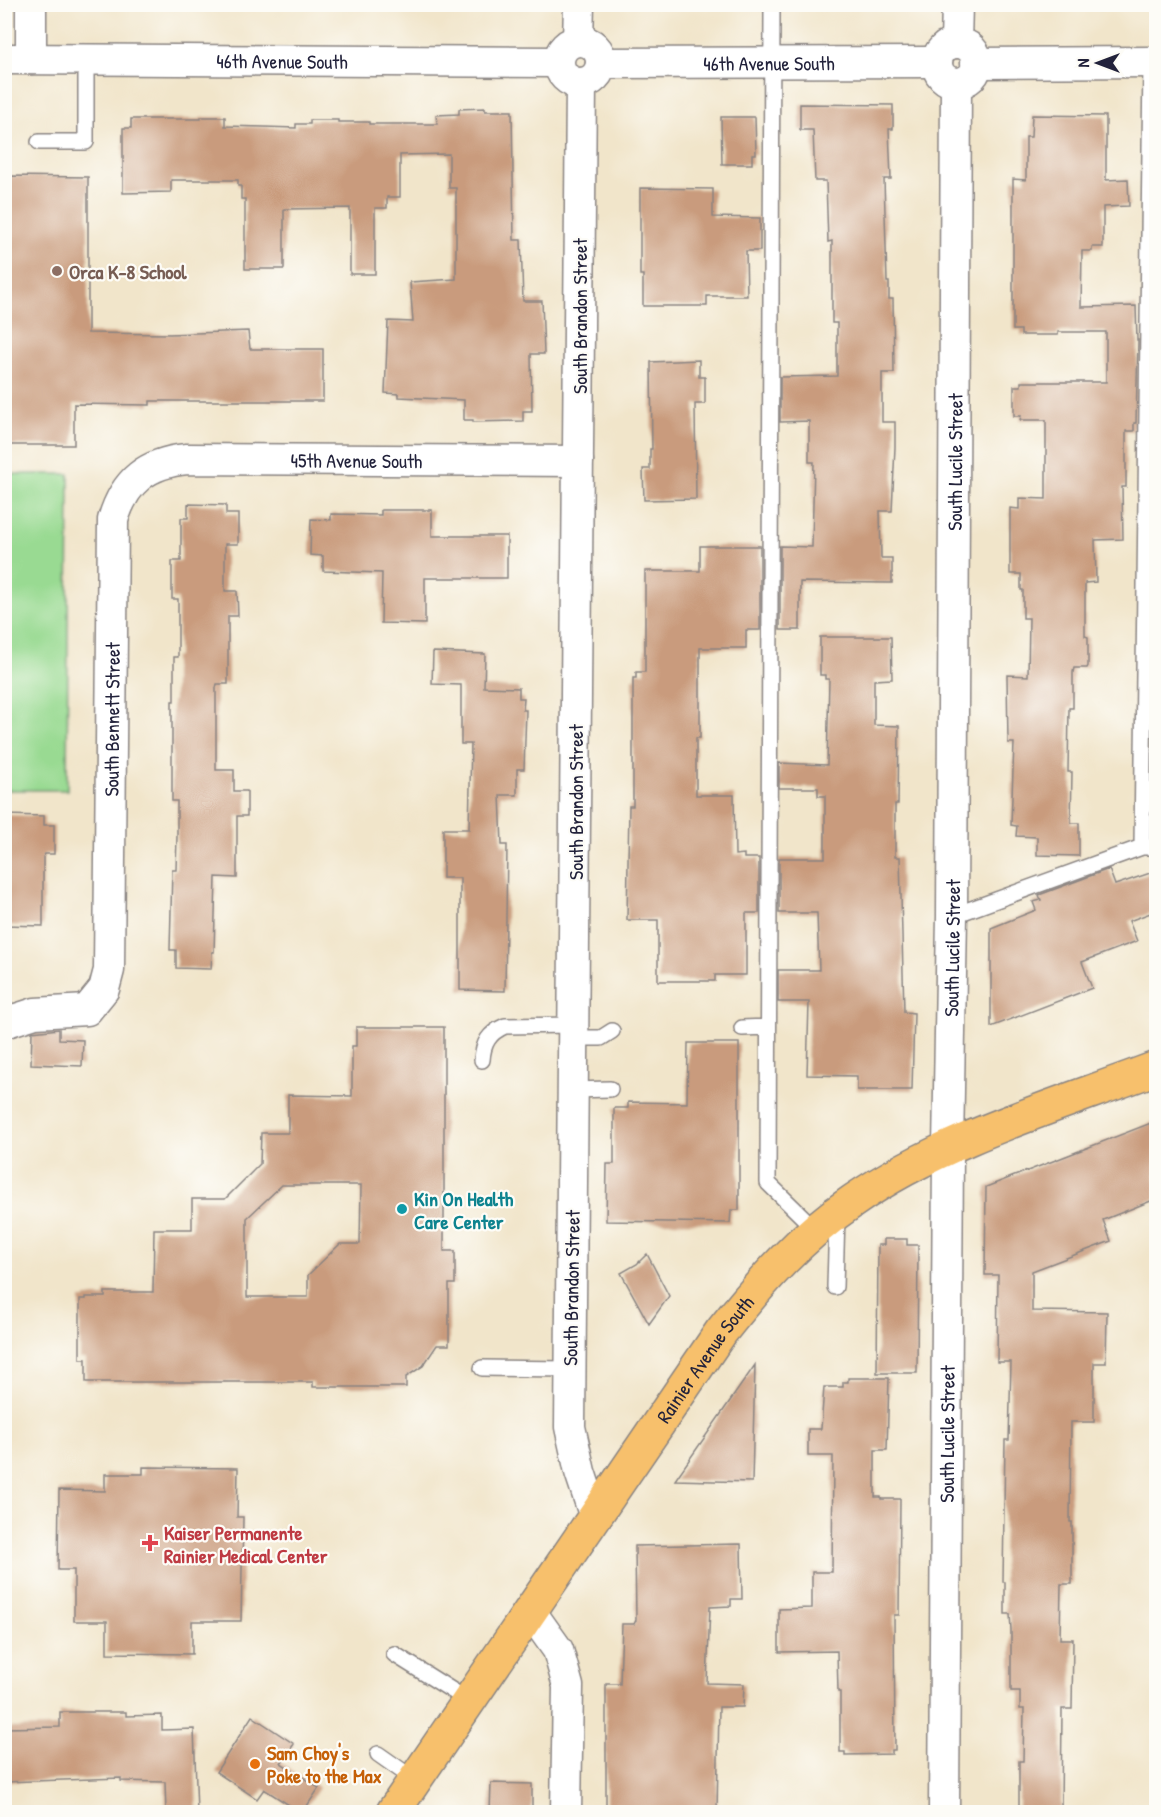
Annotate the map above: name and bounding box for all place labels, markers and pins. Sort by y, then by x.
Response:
place label: Orca K-8 School [69,258,187,285]
marker: Orca K-8 School [50,264,64,278]
place label: Kin On Health Care Center [414,1185,514,1235]
marker: Kin On Health Care Center [395,1202,409,1216]
place label: Kaiser Permanente Rainier Medical Center [164,1519,328,1569]
marker: Kaiser Permanente Rainier Medical Center [141,1534,159,1552]
place label: Sam Choy's Poke to the Max [267,1739,382,1789]
marker: Sam Choy's Poke to the Max [248,1757,262,1771]

